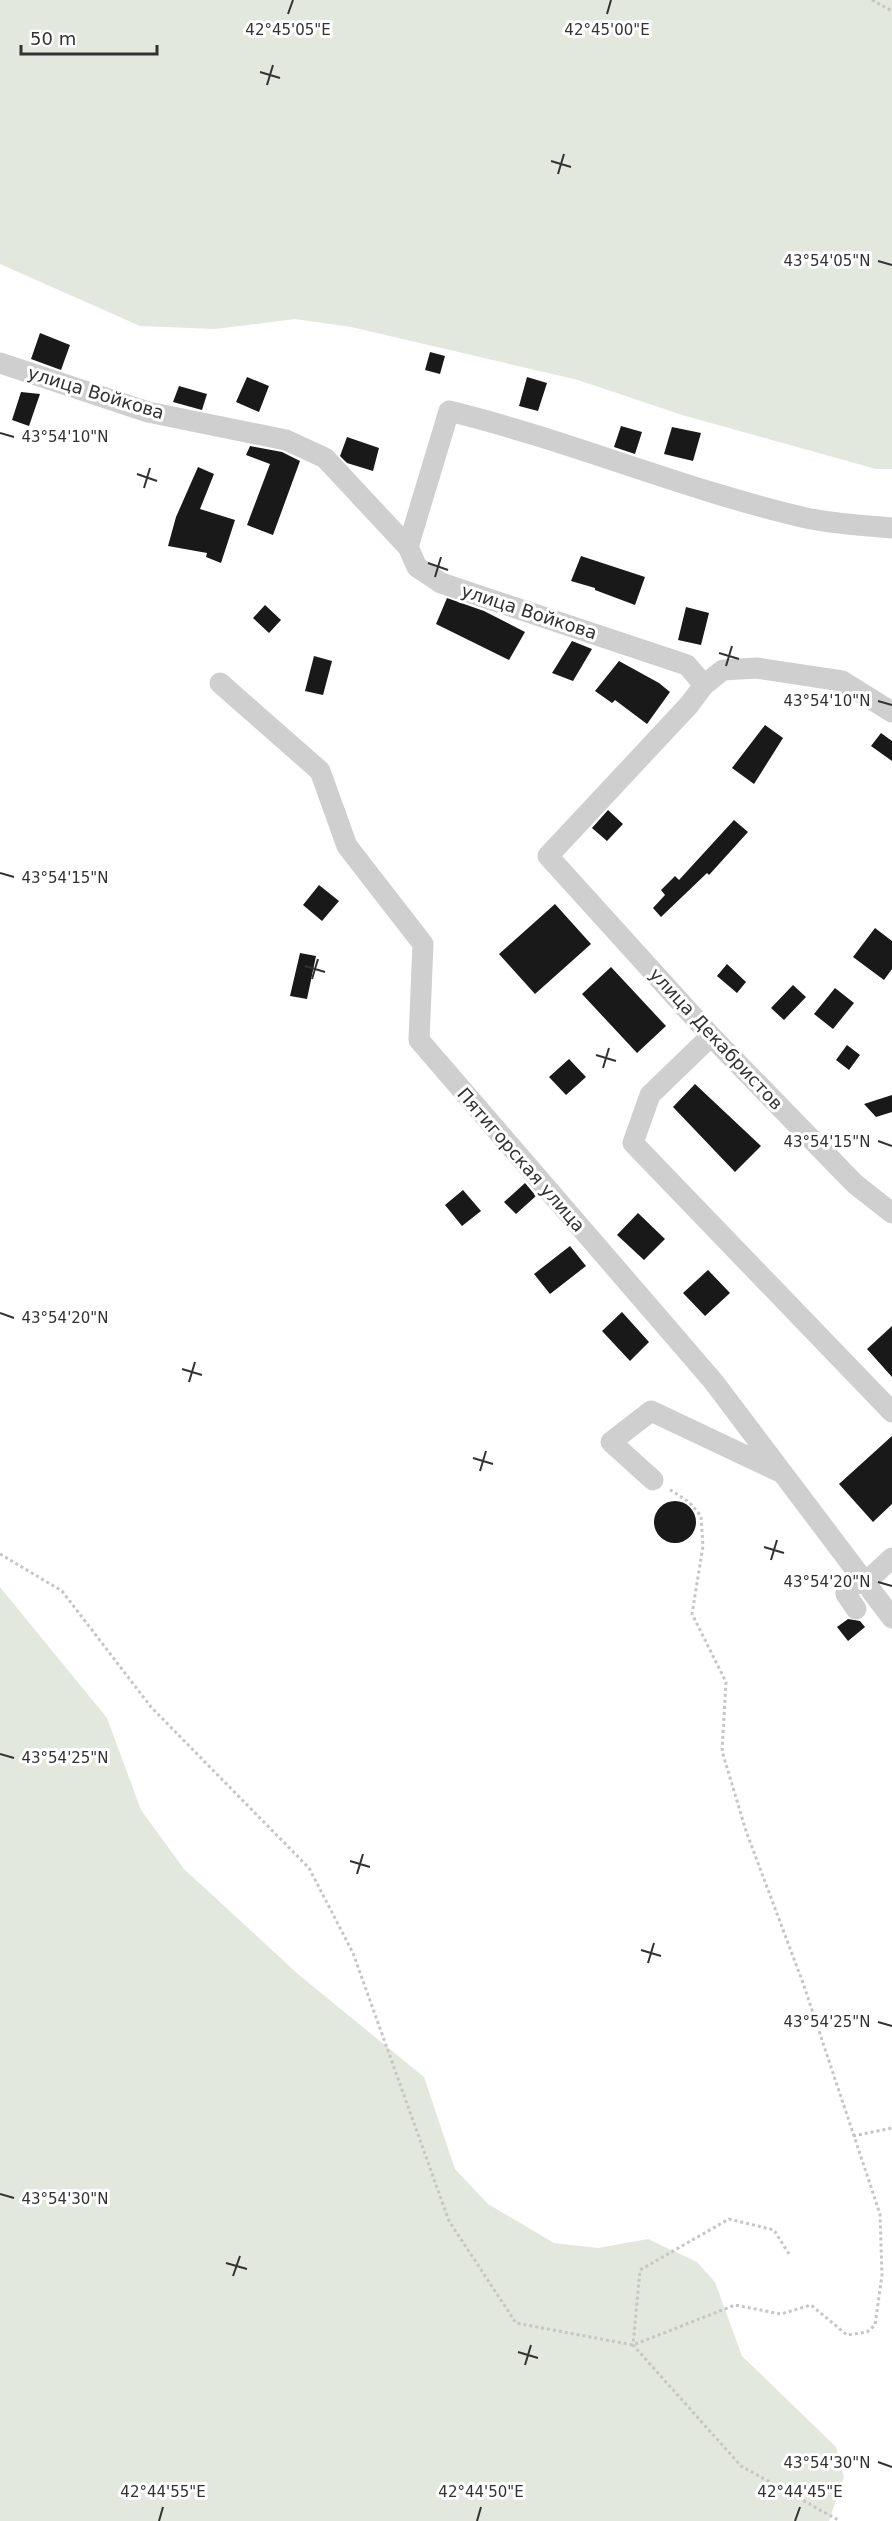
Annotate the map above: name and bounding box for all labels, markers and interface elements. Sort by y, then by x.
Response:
scale bar [21,18,158,56]
text: 42°45'05"E [245,21,331,39]
text: 42°45'00"E [564,21,650,39]
text: 50 m [30,28,76,49]
text: 43°54'05"N [783,252,871,270]
street label: улица Войкова [25,362,167,423]
text: 43°54'10"N [21,428,109,446]
street label: улица Войкова [459,580,600,643]
text: 43°54'10"N [783,692,871,710]
text: 43°54'15"N [21,869,109,887]
street label: улица Декабристов [645,963,788,1114]
street label: Пятигорская улица [453,1083,590,1236]
text: 43°54'15"N [783,1133,871,1151]
text: 43°54'20"N [21,1309,109,1327]
text: 43°54'20"N [783,1573,871,1591]
text: 43°54'25"N [21,1749,109,1767]
text: 43°54'25"N [783,2013,871,2031]
text: 43°54'30"N [21,2190,109,2208]
text: 43°54'30"N [783,2454,871,2472]
text: 42°44'55"E [120,2483,206,2501]
text: 42°44'50"E [438,2483,524,2501]
text: 42°44'45"E [757,2483,843,2501]

